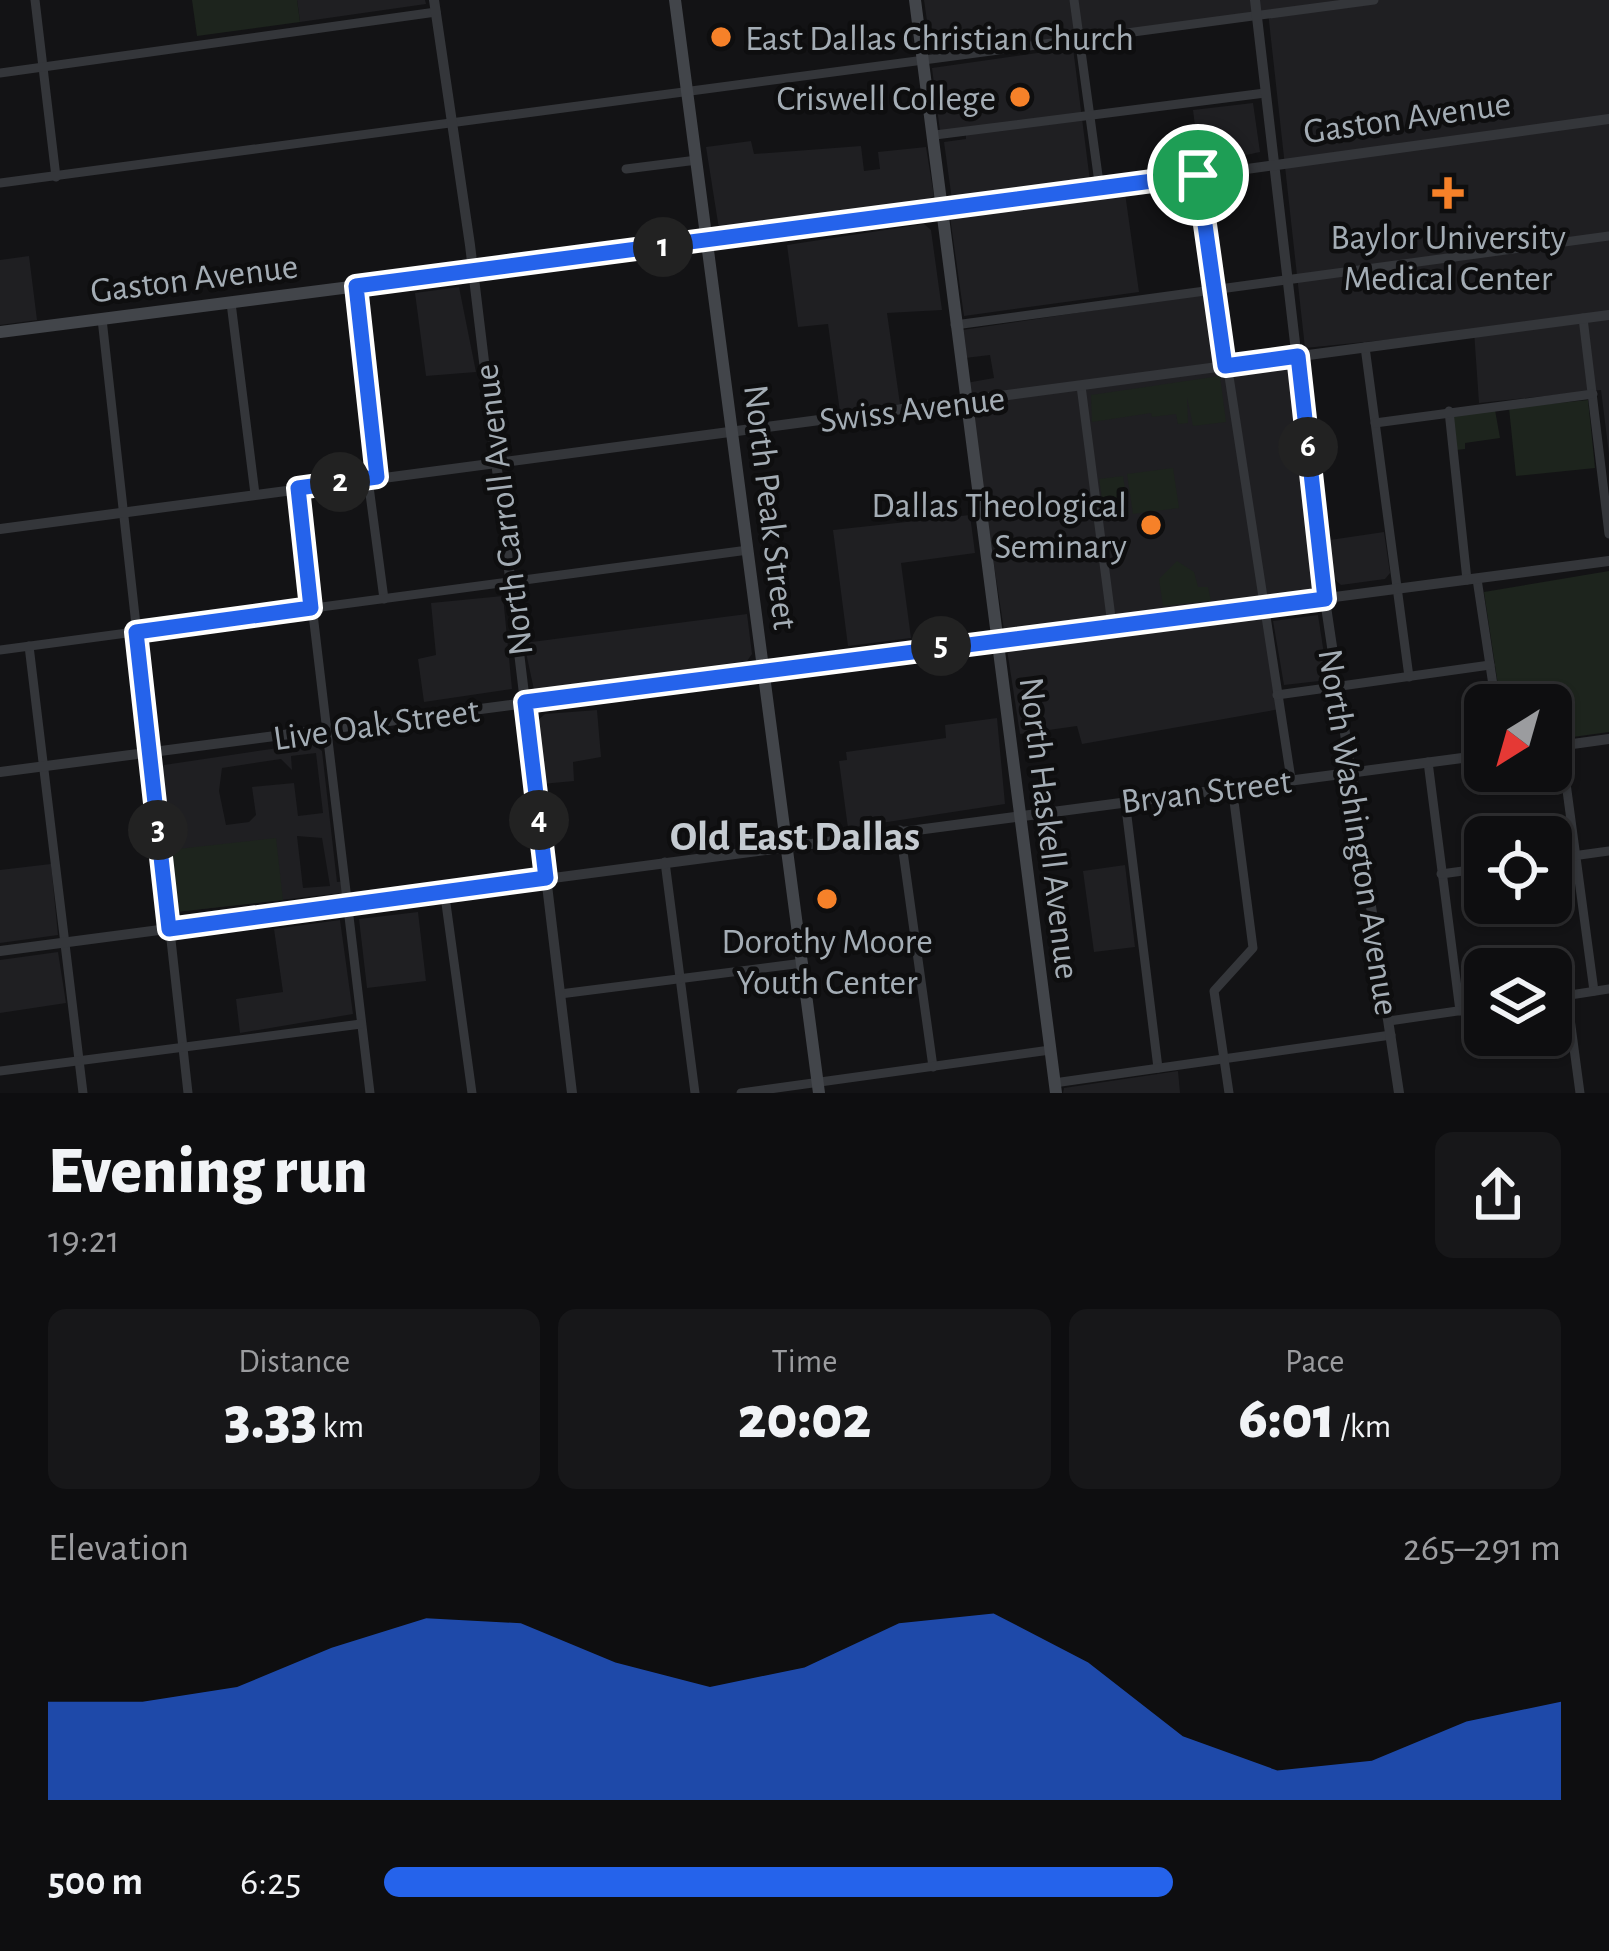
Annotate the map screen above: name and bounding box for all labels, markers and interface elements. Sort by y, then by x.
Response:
place label: East Dallas Christian Church [745,21,1134,57]
marker: East Dallas Christian Church [708,24,734,50]
place label: Criswell College [776,81,996,117]
marker: Criswell College [1007,84,1033,110]
street label: Gaston Avenue [1301,86,1513,150]
pin [1147,124,1249,226]
icon: arrive [1165,142,1231,208]
marker: Baylor University Medical Center [1432,177,1464,209]
pin: 1 [633,217,693,277]
place label: Baylor University Medical Center [1330,220,1566,297]
text: 1 [657,230,669,263]
street label: Gaston Avenue [88,248,300,310]
street label: North Carroll Avenue [468,362,540,658]
street label: Swiss Avenue [817,381,1007,439]
street label: North Peak Street [737,383,803,632]
pin: 6 [1278,417,1338,477]
text: 6 [1300,430,1316,463]
pin: 2 [310,452,370,512]
text: 2 [332,465,348,498]
place label: Dallas Theological Seminary [871,488,1127,565]
marker: Dallas Theological Seminary [1138,512,1164,538]
pin: 5 [911,616,971,676]
text: 5 [934,629,948,662]
street label: North Washington Avenue [1311,647,1405,1018]
street label: North Haskell Avenue [1013,675,1085,981]
north arrow [1464,684,1572,792]
map controls [1464,684,1572,1056]
street label: Live Oak Street [271,693,482,757]
street label: Bryan Street [1119,764,1294,820]
pin: 4 [509,790,569,850]
pin: 3 [128,800,188,860]
text: 4 [531,803,547,836]
text: 3 [151,813,165,846]
district label: Old East Dallas [670,816,920,858]
button: locate [1464,816,1572,924]
marker: Dorothy Moore Youth Center [814,886,840,912]
place label: Dorothy Moore Youth Center [721,924,933,1001]
button: layers [1464,948,1572,1056]
button: share [1435,1132,1561,1258]
text: Evening run [48,1139,368,1205]
text: 19:21 [48,1221,120,1260]
text: Distance [238,1346,350,1379]
text: Time [772,1346,837,1379]
text: Pace [1285,1346,1345,1379]
text: 3.33 [224,1389,317,1449]
text: 20:02 [738,1389,871,1449]
text: 6:01 [1239,1389,1335,1449]
text: km [317,1411,364,1444]
text: /km [1335,1411,1391,1444]
text: Elevation [48,1529,189,1568]
text: 265–291 m [1403,1529,1561,1568]
text: 500 m [48,1863,143,1902]
text: 6:25 [240,1863,301,1902]

